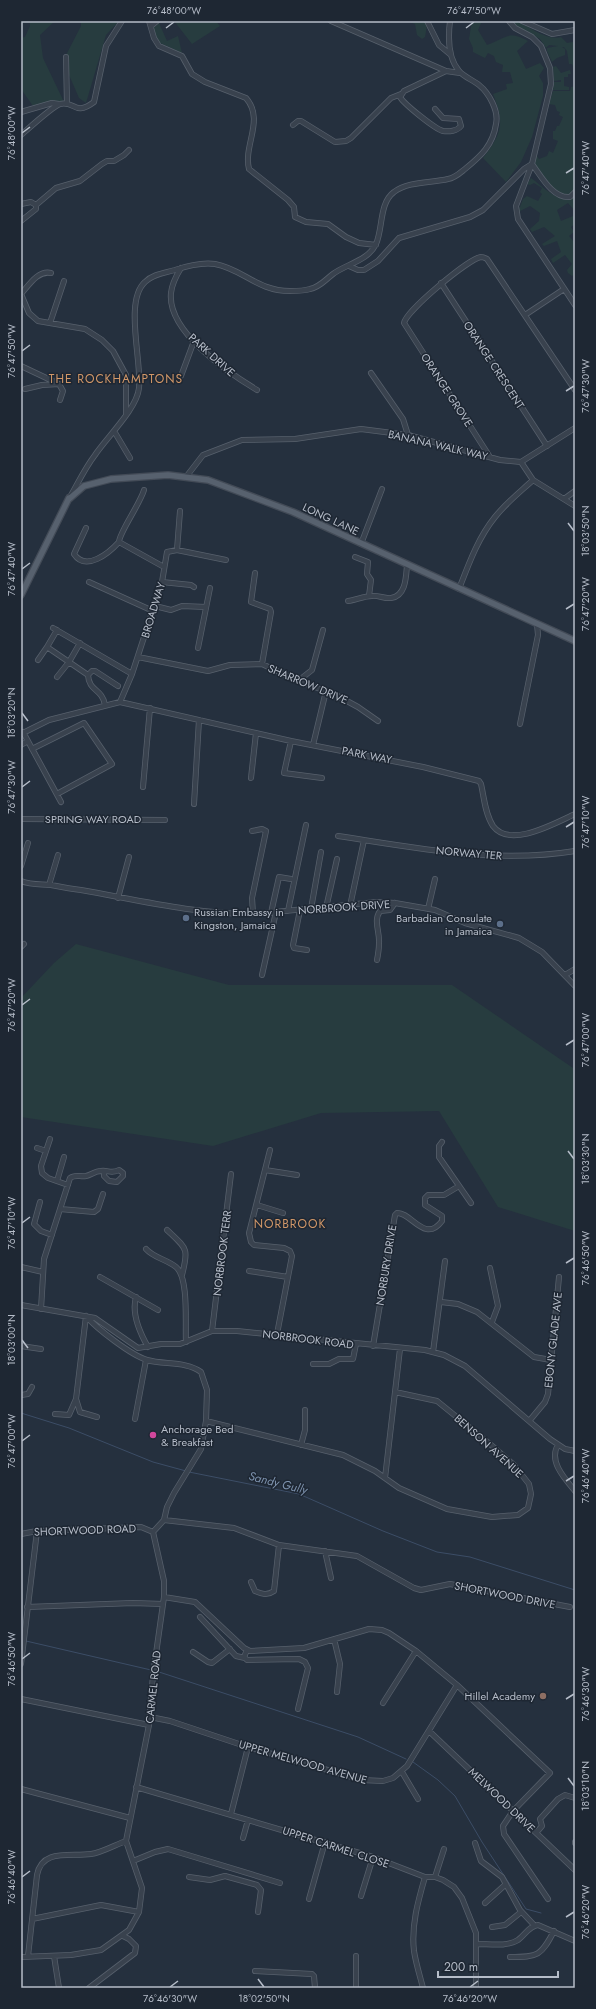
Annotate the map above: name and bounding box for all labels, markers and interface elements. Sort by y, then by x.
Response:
text: 76°48'00"W [147,3,201,18]
text: 76°47'50"W [447,3,501,18]
text: 76°48'00"W [4,106,19,160]
text: 76°47'40"W [578,141,593,195]
street label: ORANGE CRESCENT [460,318,528,412]
text: 76°47'50"W [4,324,19,378]
street label: PARK DRIVE [185,330,239,380]
street label: ORANGE GROVE [417,350,477,430]
text: 76°47'30"W [578,359,593,413]
district label: THE ROCKHAMPTONS [49,370,183,388]
street label: BANANA WALK WAY [386,426,490,464]
street label: LONG LANE [300,499,362,539]
text: 18°03'50"N [578,505,593,557]
text: 76°47'40"W [4,542,19,596]
text: 76°47'20"W [578,577,593,631]
street label: BROADWAY [137,579,169,640]
street label: SHARROW DRIVE [265,660,351,708]
text: 18°03'20"N [4,687,19,739]
street label: PARK WAY [341,742,394,768]
text: 76°47'30"W [4,760,19,814]
text: 76°47'10"W [578,796,593,848]
street label: SPRING WAY ROAD [45,811,142,827]
street label: NORWAY TER [435,842,504,864]
street label: NORBROOK DRIVE [297,896,391,918]
place label: Russian Embassy in Kingston, Jamaica [194,904,284,933]
place label: Barbadian Consulate in Jamaica [396,910,492,939]
marker: Russian Embassy in Kingston, Jamaica [181,913,191,923]
marker: Barbadian Consulate in Jamaica [495,919,505,929]
text: 76°47'20"W [4,978,19,1032]
text: 76°47'00"W [578,1013,593,1067]
text: 18°03'30"N [578,1134,593,1184]
text: 76°47'10"W [4,1197,19,1249]
street label: NORBROOK TERR [209,1208,235,1297]
district label: NORBROOK [254,1215,326,1233]
street label: NORBURY DRIVE [372,1223,400,1307]
text: 76°46'50"W [578,1231,593,1285]
street label: EBONY GLADE AVE [540,1291,566,1389]
text: 18°03'00"N [4,1314,19,1366]
street label: NORBROOK ROAD [261,1325,355,1353]
street label: BENSON AVENUE [451,1411,527,1481]
text: 76°47'00"W [4,1414,19,1468]
place label: Anchorage Bed & Breakfast [161,1421,233,1450]
marker: Anchorage Bed & Breakfast [148,1430,158,1440]
text: 76°46'40"W [578,1449,593,1503]
water label: Sandy Gully [247,1467,310,1499]
street label: SHORTWOOD ROAD [34,1520,137,1540]
street label: SHORTWOOD DRIVE [453,1577,557,1613]
text: 76°46'50"W [4,1632,19,1686]
street label: CARMEL ROAD [141,1649,165,1724]
text: 76°46'30"W [578,1667,593,1721]
place label: Hillel Academy [465,1688,535,1704]
marker: Hillel Academy [538,1691,548,1701]
street label: UPPER MELWOOD AVENUE [237,1736,369,1788]
text: 18°03'10"N [578,1761,593,1811]
street label: MELWOOD DRIVE [465,1764,539,1836]
street label: UPPER CARMEL CLOSE [281,1822,391,1872]
text: 76°46'40"W [4,1850,19,1904]
text: 76°46'20"W [578,1885,593,1939]
scale bar [438,1953,558,1979]
text: 200 m [444,1958,478,1976]
text: 76°46'30"W [143,1991,197,2006]
text: 18°02'50"N [238,1991,290,2006]
text: 76°46'20"W [443,1991,497,2006]

